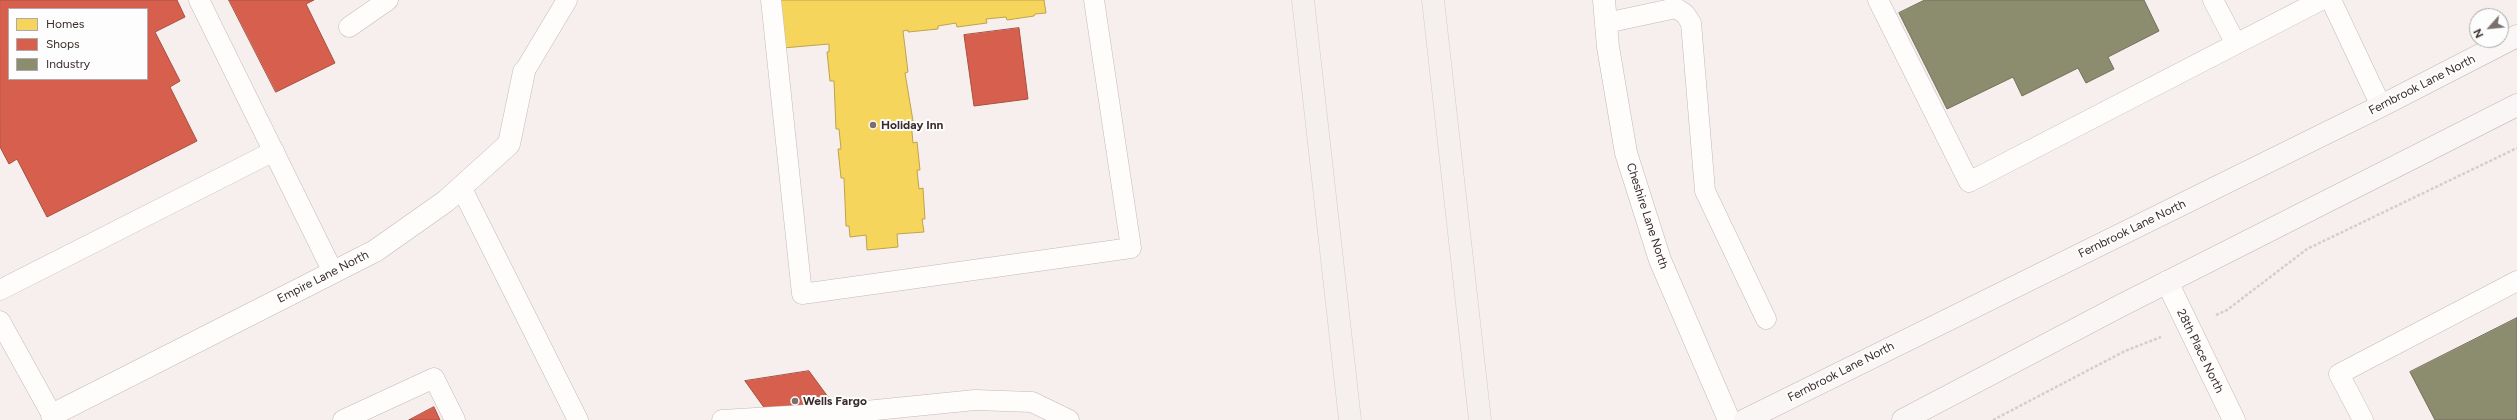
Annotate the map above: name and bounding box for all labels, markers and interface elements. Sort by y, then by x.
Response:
legend [8,8,148,80]
north arrow [2469,8,2509,48]
text: Homes [46,17,84,31]
text: N [2471,26,2486,40]
text: Shops [46,37,80,51]
street label: Fernbrook Lane North [2366,52,2478,118]
text: Industry [46,57,90,71]
place label: Holiday Inn [881,118,943,132]
marker: Holiday Inn [868,120,878,130]
street label: Cheshire Lane North [1623,161,1671,271]
street label: Fernbrook Lane North [2076,197,2188,261]
street label: Empire Lane North [275,248,371,306]
street label: 28th Place North [2173,307,2227,395]
street label: Fernbrook Lane North [1785,339,1897,405]
place label: Wells Fargo [803,394,867,408]
marker: Wells Fargo [790,396,800,406]

